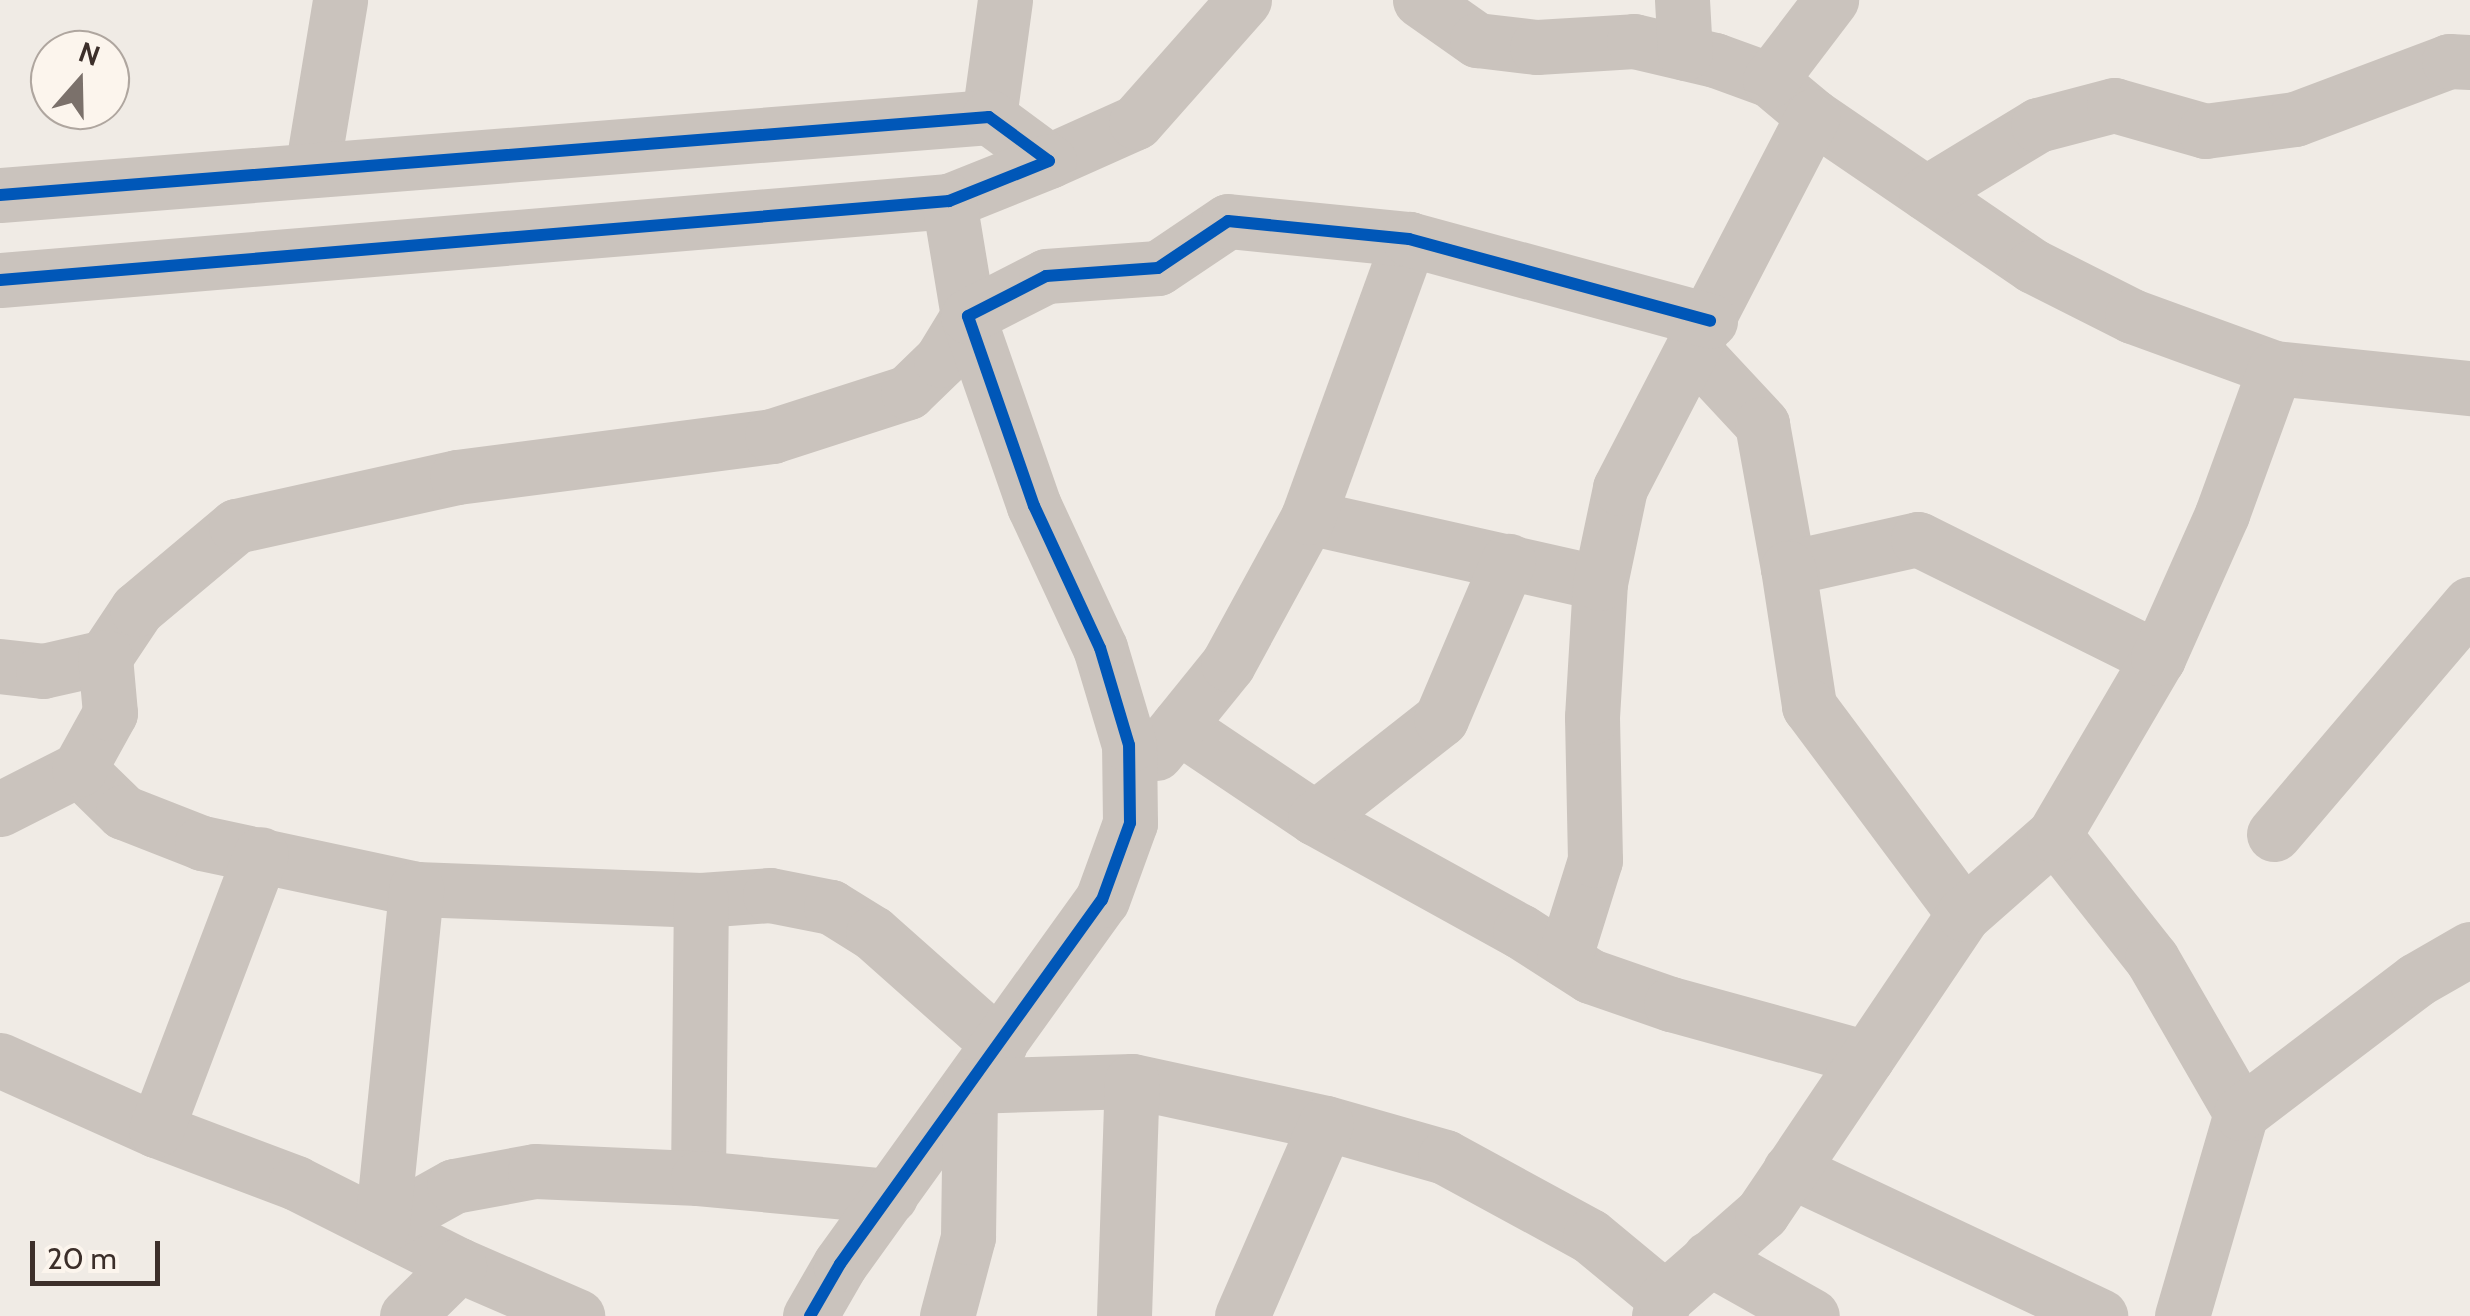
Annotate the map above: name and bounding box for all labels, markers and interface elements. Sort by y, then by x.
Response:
north arrow [30,30,130,130]
text: N [74,34,105,73]
scale bar [35,1221,165,1283]
text: 20 m [47,1240,117,1277]

